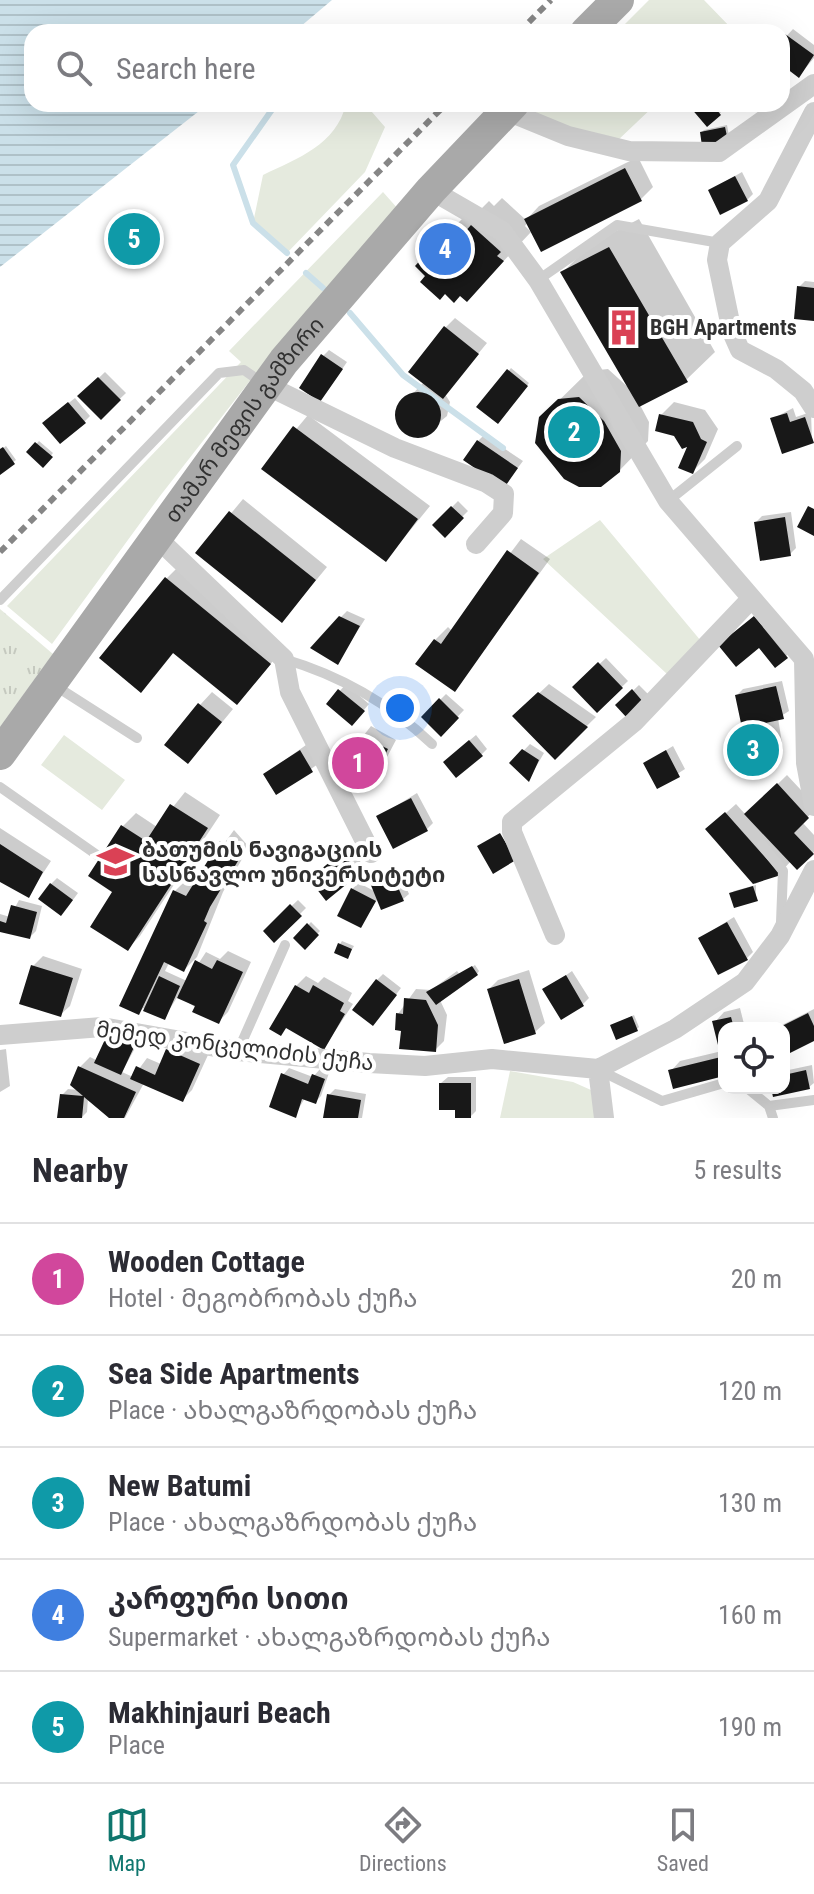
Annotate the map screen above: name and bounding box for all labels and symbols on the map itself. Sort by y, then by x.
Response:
pin: 5 [108,209,160,269]
pin: 4 [419,219,471,279]
building icon: BGH Apartments [605,308,643,346]
street label: თამარ მეფის გამზირი [159,312,329,527]
place label: BGH Apartments [650,315,797,340]
pin: 2 [548,402,600,462]
your location [380,688,420,728]
pin: 3 [727,720,779,780]
pin: 1 [332,733,384,793]
place label: ბათუმის ნავიგაციის სასწავლო უნივერსიტეტი [142,837,445,888]
school or university icon: ბათუმის ნავიგაციის სასწავლო უნივერსიტეტი [97,843,135,881]
street label: მემედ კონცელიძის ქუჩა [95,1017,375,1076]

